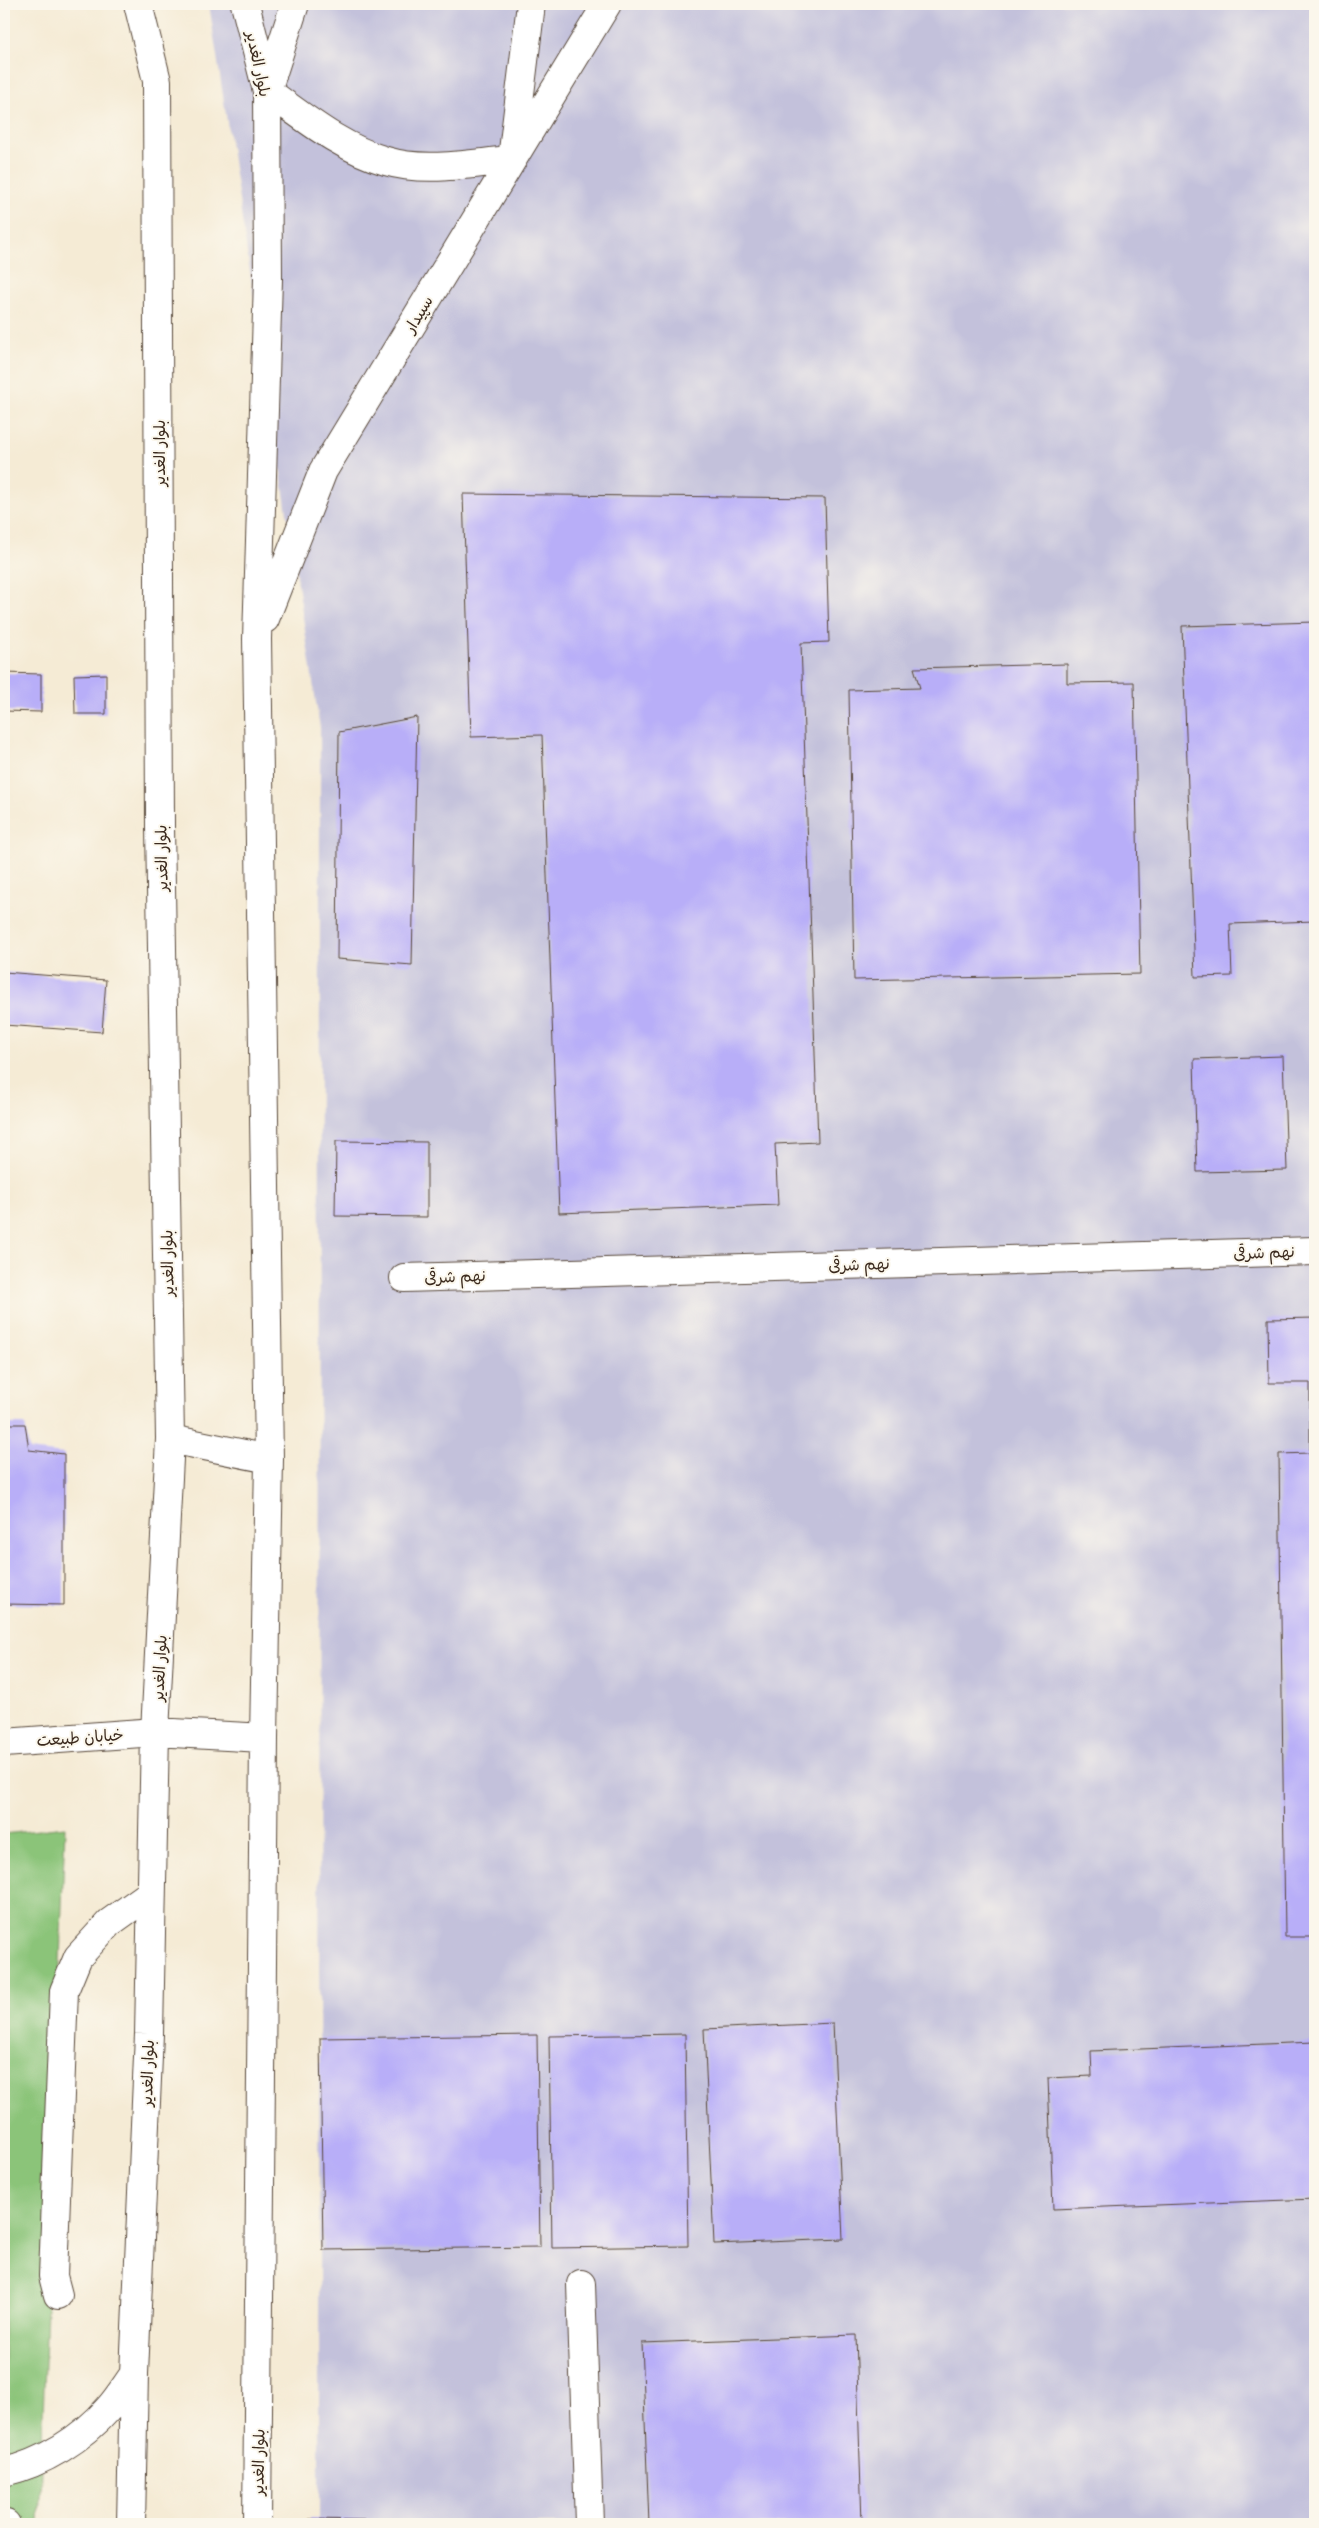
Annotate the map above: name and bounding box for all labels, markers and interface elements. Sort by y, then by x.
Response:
street label: بلوار الغدیر [237,27,280,100]
street label: سپیدار [395,290,441,341]
street label: بلوار الغدیر [145,420,174,488]
street label: بلوار الغدیر [146,824,177,894]
street label: بلوار الغدیر [152,1229,183,1299]
street label: نهم شرقی [1233,1237,1295,1268]
street label: نهم شرقی [828,1249,890,1280]
street label: نهم شرقی [424,1261,486,1292]
street label: بلوار الغدیر [143,1634,176,1704]
street label: خیابان طبیعت [36,1720,125,1755]
street label: بلوار الغدیر [132,2039,163,2109]
street label: بلوار الغدیر [243,2428,274,2498]

